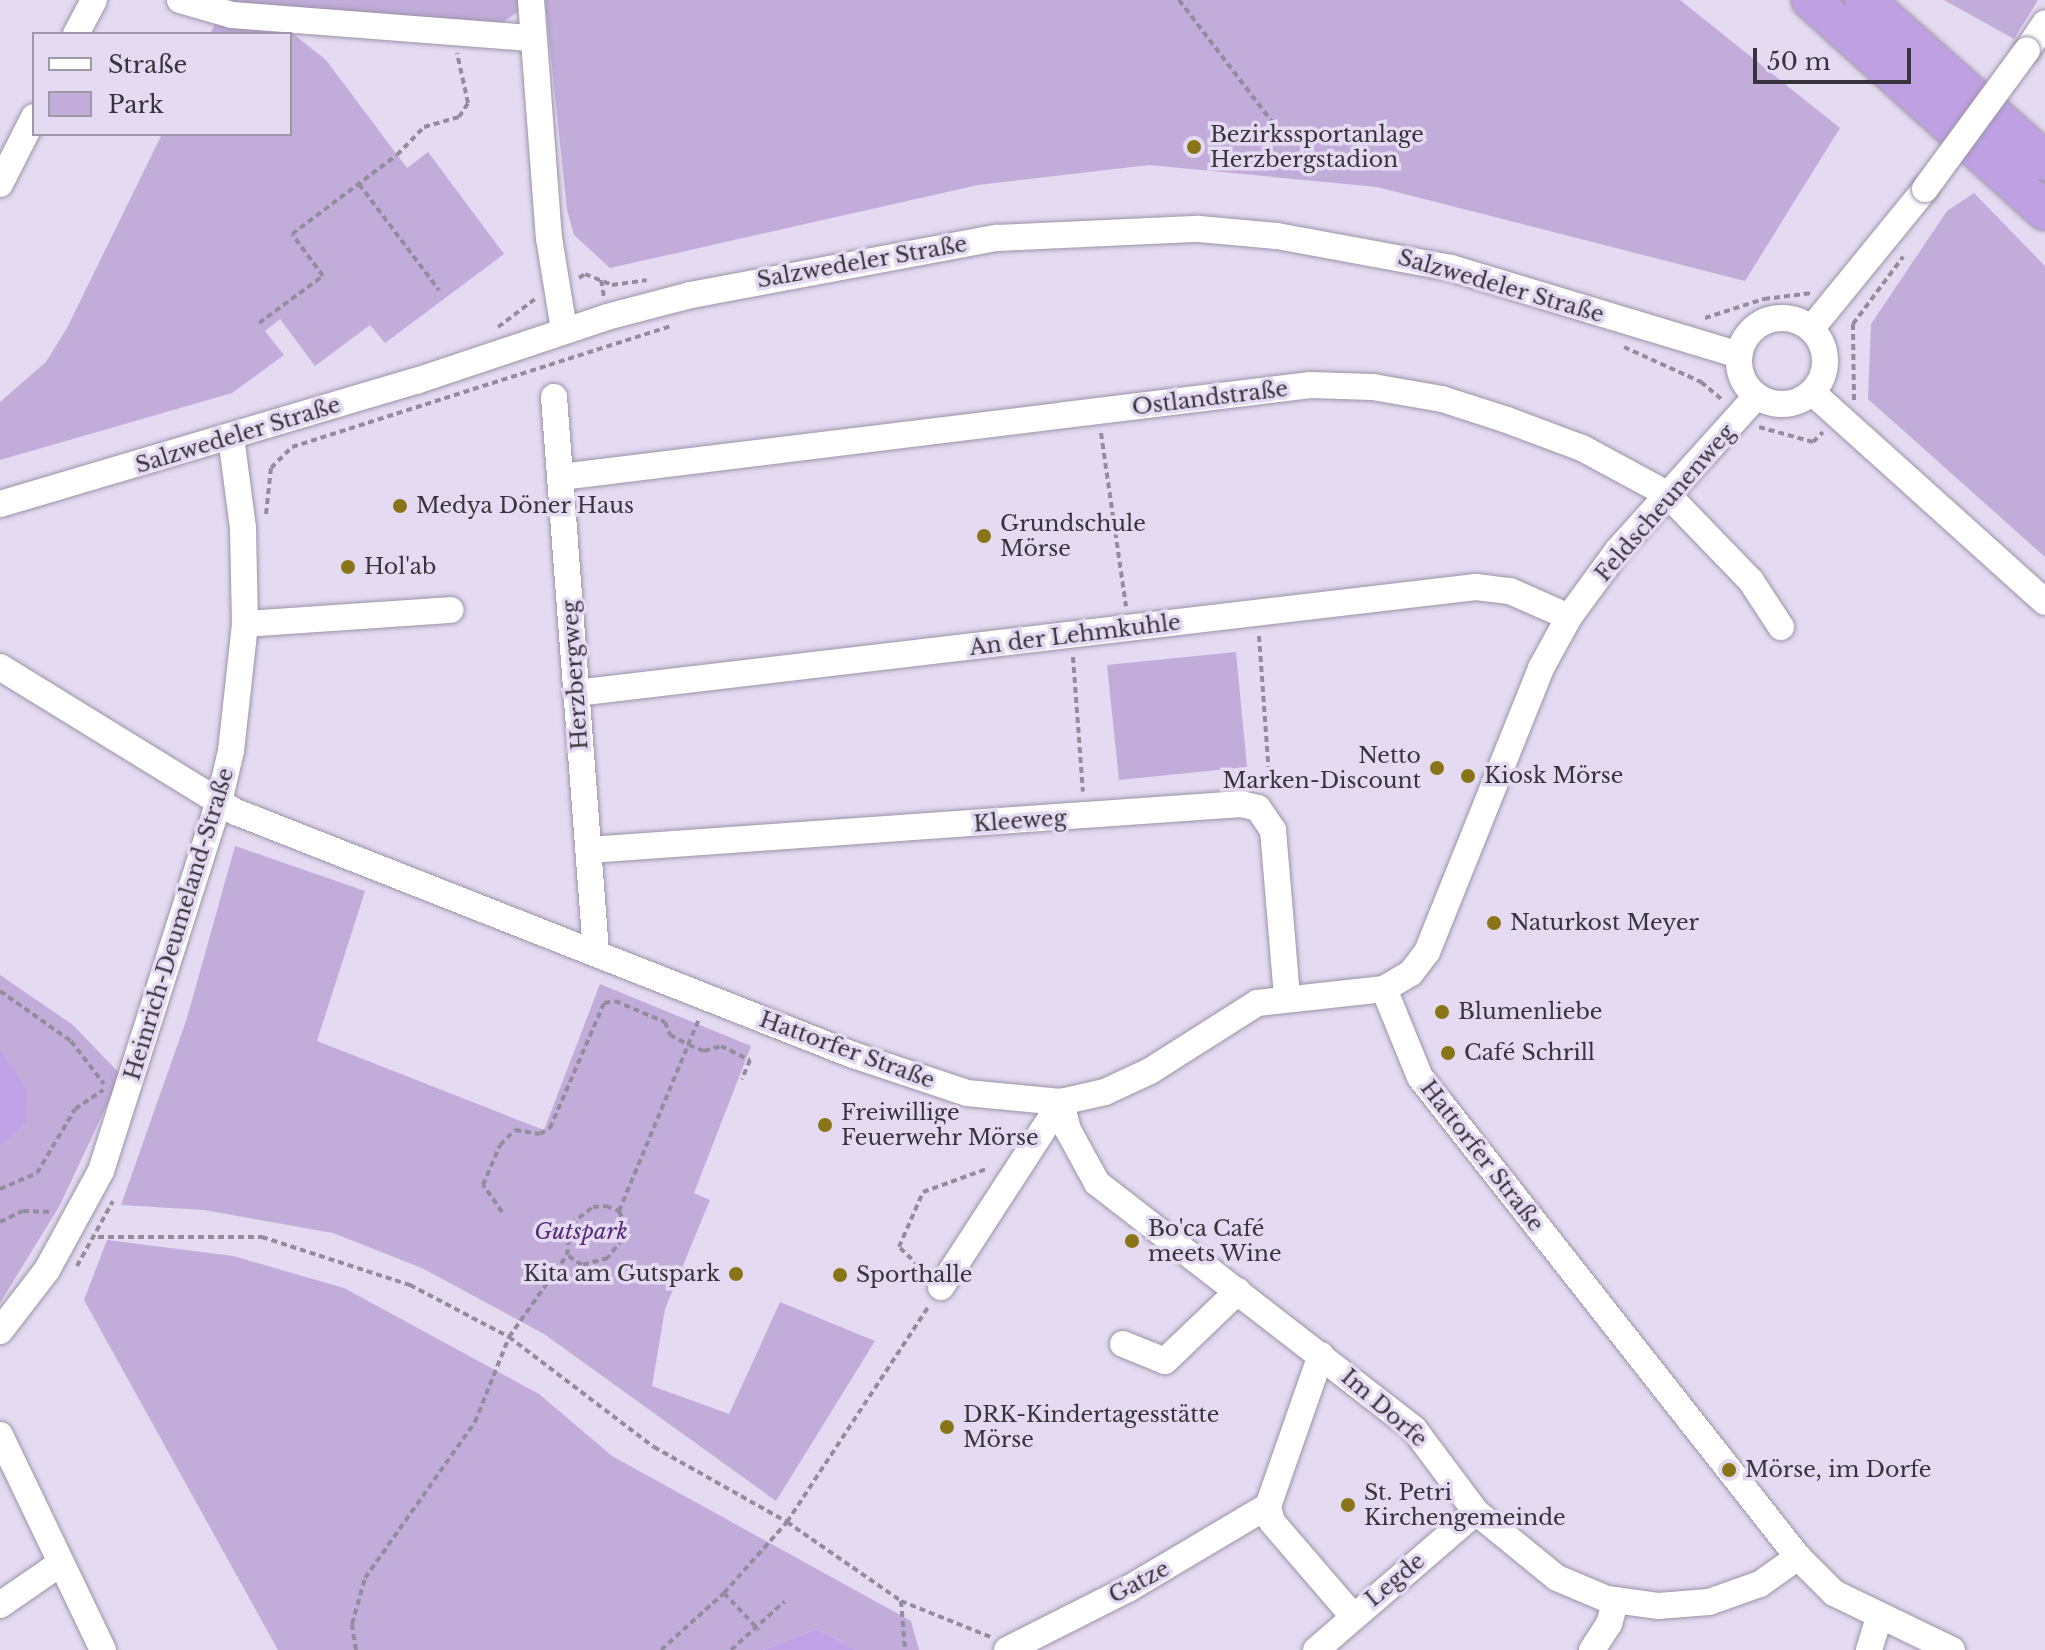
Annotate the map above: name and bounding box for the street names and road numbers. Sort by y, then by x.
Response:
street label: Salzwedeler Straße [755,230,969,294]
street label: Salzwedeler Straße [1395,244,1607,328]
street label: Ostlandstraße [1131,375,1289,421]
street label: Salzwedeler Straße [132,391,344,479]
street label: Feldscheunenweg [1590,419,1740,587]
street label: Herzbergweg [557,599,593,751]
street label: An der Lehmkuhle [968,609,1182,661]
street label: Heinrich-Deumeland-Straße [119,765,239,1083]
street label: Kleeweg [973,805,1067,837]
street label: Hattorfer Straße [756,1006,938,1094]
street label: Hattorfer Straße [1415,1075,1549,1237]
street label: Im Dorfe [1336,1364,1432,1452]
street label: Legde [1360,1548,1430,1612]
street label: Gatze [1104,1555,1174,1609]

